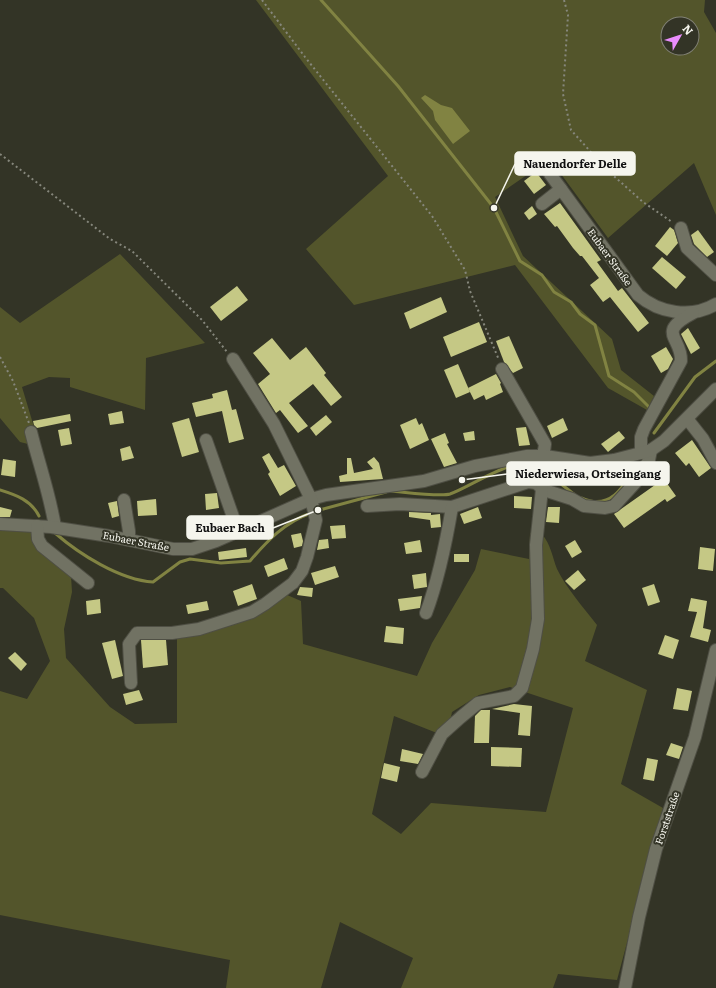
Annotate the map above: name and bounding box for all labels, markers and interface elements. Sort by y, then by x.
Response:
north arrow [660,16,700,56]
text: N [679,20,698,38]
callout: Nauendorfer Delle [515,152,635,175]
text: Nauendorfer Delle [523,155,627,171]
street label: Eubaer Straße [585,225,636,288]
callout: Niederwiesa, Ortseingang [507,462,669,485]
text: Niederwiesa, Ortseingang [515,465,661,481]
callout: Eubaer Bach [187,516,273,539]
text: Eubaer Bach [195,519,265,535]
street label: Eubaer Straße [102,527,171,554]
street label: Forststraße [651,789,683,846]

